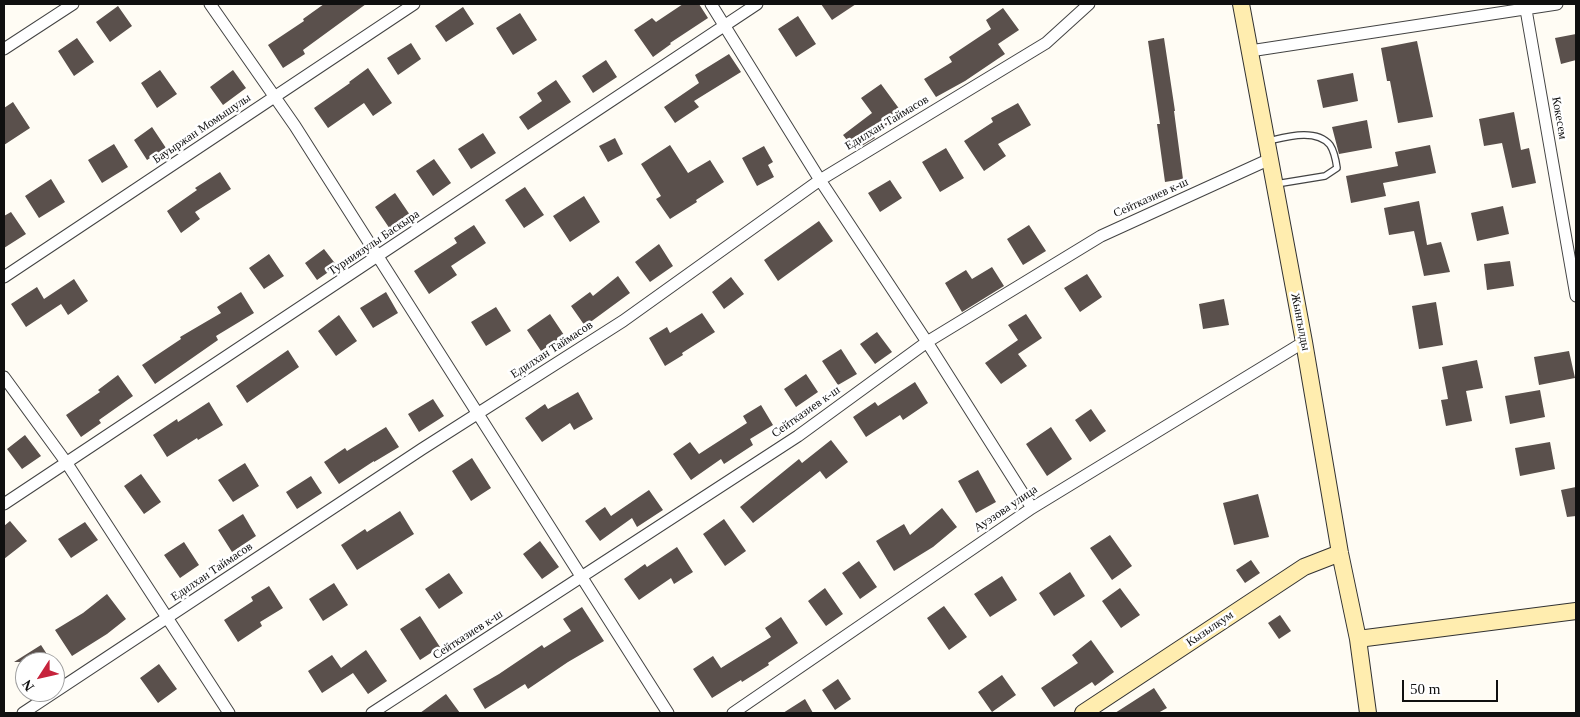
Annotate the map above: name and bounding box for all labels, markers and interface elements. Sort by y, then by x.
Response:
street label: Бауыржан Момышулы [150,91,254,167]
street label: Едилхан Таймасов [843,92,931,154]
street label: Кокесем [1548,96,1570,140]
street label: Сейтказиев к-ш [1111,175,1191,221]
street label: Турниязулы Баскыра [326,207,422,279]
street label: Жынгылды [1287,292,1313,352]
street label: Едилхан Таймасов [508,318,596,382]
street label: Сейтказиев к-ш [769,383,843,441]
street label: Ауэзова улица [972,483,1040,535]
street label: Едилхан Таймасов [169,539,255,605]
street label: Сейтказиев к-ш [430,607,506,663]
street label: Кызылкум [1184,608,1236,650]
north arrow [15,652,65,702]
scale bar [1405,670,1501,702]
text: N [19,677,37,694]
text: 50 m [1410,681,1440,697]

